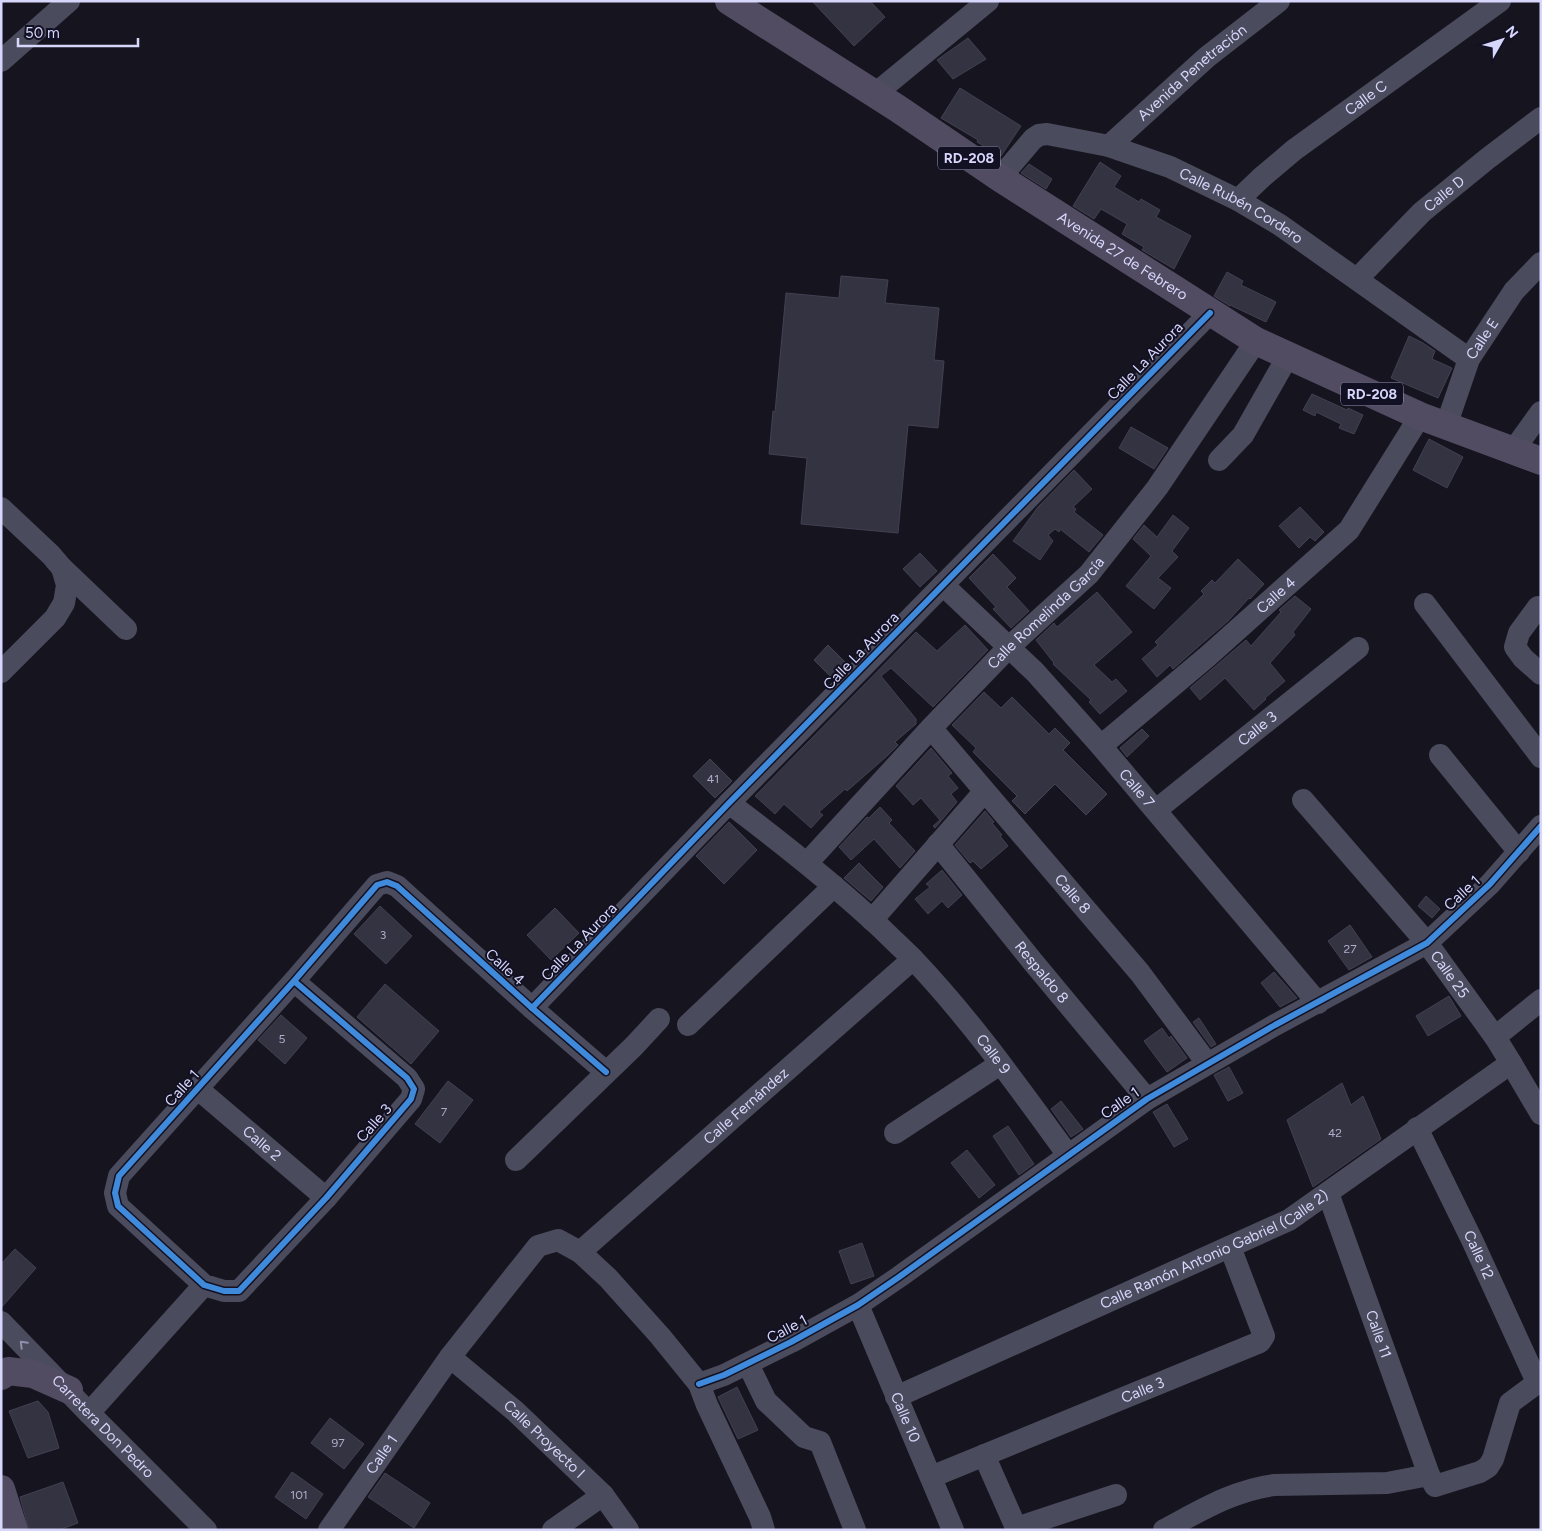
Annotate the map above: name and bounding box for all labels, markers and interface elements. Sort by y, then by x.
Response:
scale bar [18,15,138,47]
north arrow [1477,15,1527,65]
street label: Avenida Penetración [1134,21,1250,125]
text: N [1502,23,1522,42]
text: 50 m [25,24,60,42]
street label: Calle C [1341,76,1391,119]
road number: RD-208 [938,146,1000,170]
street label: Calle Rubén Cordero [1176,164,1307,248]
street label: Calle D [1420,172,1468,216]
street label: Avenida 27 de Febrero [1054,208,1191,304]
street label: Calle E [1462,315,1503,363]
street label: Calle La Aurora [1103,318,1187,404]
road number: RD-208 [1341,382,1403,406]
street label: Calle Romelinda García [984,553,1108,673]
street label: Calle 4 [1253,573,1299,617]
street label: Calle La Aurora [819,608,903,694]
street label: Calle 3 [1234,708,1281,750]
street label: Calle 7 [1115,765,1158,811]
house number: 41 [707,772,719,786]
street label: Calle 8 [1051,870,1094,917]
street label: Calle 1 [1440,872,1484,914]
street label: Calle La Aurora [537,899,621,985]
house number: 3 [380,928,386,942]
street label: Respaldo 8 [1011,938,1073,1007]
house number: 27 [1343,942,1357,956]
street label: Calle 4 [482,945,528,989]
street label: Calle 25 [1427,947,1473,1002]
street label: Calle 9 [972,1031,1014,1078]
house number: 5 [279,1032,286,1046]
street label: Calle Fernández [700,1064,792,1148]
street label: Calle 1 [161,1066,203,1110]
street label: Calle 1 [1097,1083,1143,1123]
street label: Calle 3 [352,1100,396,1146]
house number: 7 [441,1105,448,1119]
street label: Calle 2 [239,1122,285,1165]
house number: 42 [1328,1126,1342,1140]
street label: Calle Ramón Antonio Gabriel (Calle 2) [1097,1186,1332,1313]
street label: Calle 12 [1460,1227,1498,1282]
street label: Calle 11 [1362,1308,1395,1361]
street label: Calle 1 [764,1311,810,1347]
one-way arrow [20,1340,29,1349]
street label: Carretera Don Pedro [48,1371,158,1482]
street label: Calle 3 [1119,1373,1167,1407]
street label: Calle 10 [887,1390,924,1445]
street label: Calle Proyecto I [500,1396,589,1482]
street label: Calle 1 [362,1432,401,1477]
house number: 97 [331,1436,345,1450]
house number: 101 [290,1488,308,1502]

